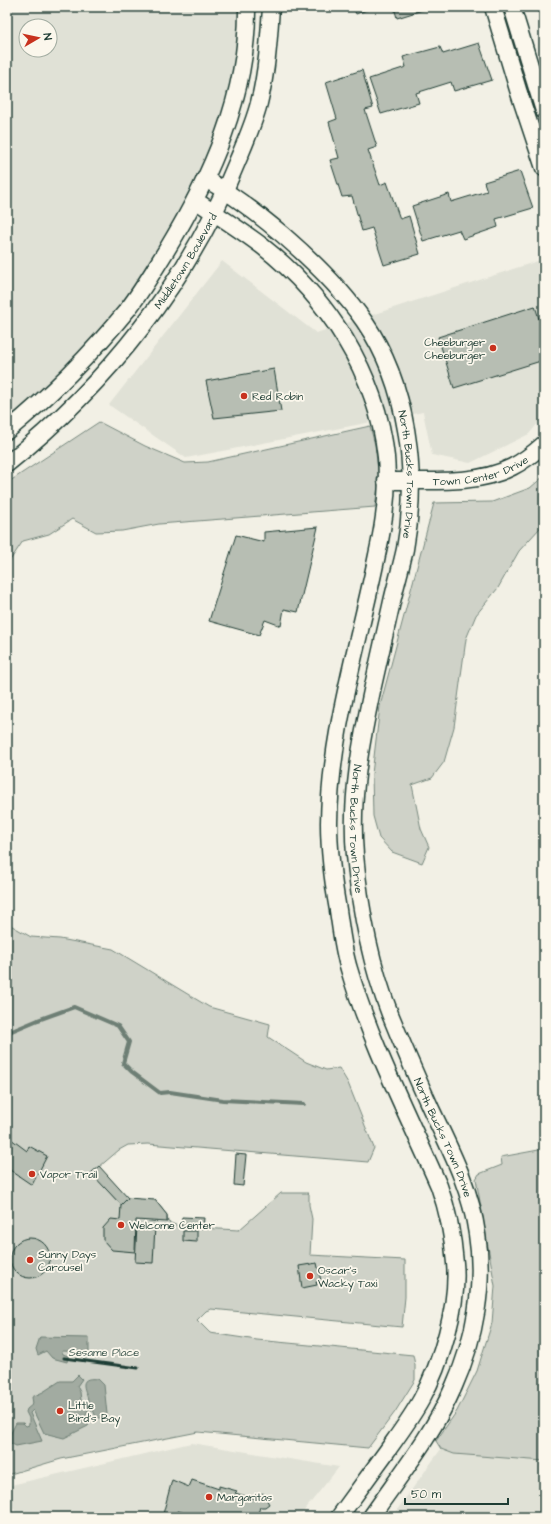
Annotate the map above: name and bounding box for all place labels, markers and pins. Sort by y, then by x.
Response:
place label: Cheeburger Cheeburger [424,335,485,364]
marker: Cheeburger Cheeburger [488,343,498,353]
place label: Red Robin [252,389,304,404]
marker: Red Robin [239,391,249,401]
place label: Vapor Trail [40,1167,97,1182]
marker: Vapor Trail [27,1169,37,1179]
place label: Welcome Center [129,1218,215,1233]
marker: Welcome Center [116,1220,126,1230]
place label: Sunny Days Carousel [38,1247,97,1275]
marker: Sunny Days Carousel [25,1255,35,1265]
place label: Oscar's Wacky Taxi [318,1263,378,1292]
marker: Oscar's Wacky Taxi [305,1271,315,1281]
place label: Little Bird's Bay [68,1398,120,1427]
marker: Little Bird's Bay [55,1406,65,1416]
place label: Margaritas [217,1490,273,1506]
marker: Margaritas [204,1492,214,1502]

